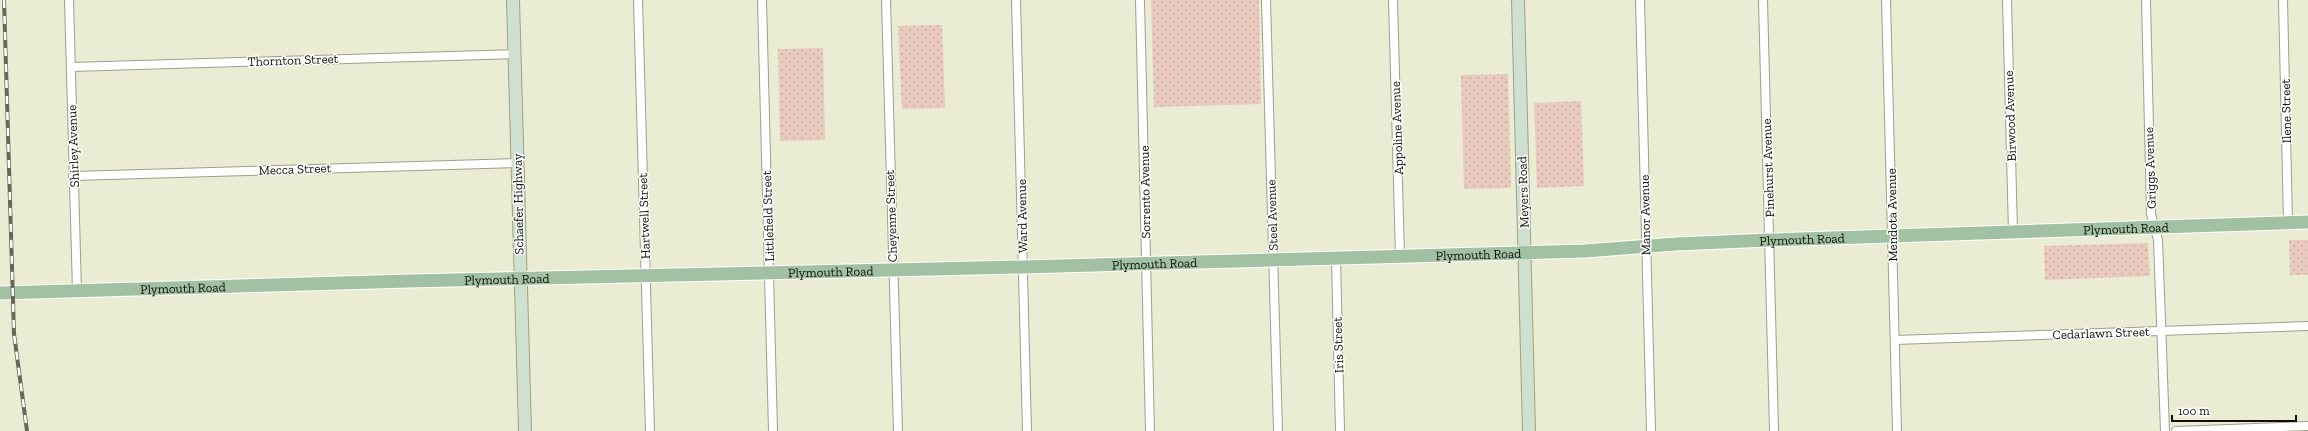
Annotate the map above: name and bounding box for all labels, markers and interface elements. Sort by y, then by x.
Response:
street label: Thornton Street [247,51,339,69]
street label: Birwood Avenue [2001,70,2019,162]
street label: Ilene Street [2278,78,2294,143]
street label: Appoline Avenue [1388,81,1406,175]
street label: Shirley Avenue [64,104,82,188]
street label: Pinehurst Avenue [1759,118,1777,218]
street label: Griggs Avenue [2141,127,2159,209]
street label: Sorrento Avenue [1137,145,1153,239]
street label: Schaefer Highway [510,153,526,255]
street label: Meyers Road [1514,156,1532,228]
street label: Mecca Street [258,160,332,178]
street label: Mendota Avenue [1884,168,1900,262]
street label: Cheyenne Street [882,169,900,262]
street label: Littlefield Street [759,170,777,262]
street label: Hartwell Street [635,172,653,259]
street label: Manor Avenue [1637,175,1653,255]
street label: Ward Avenue [1014,179,1030,253]
street label: Steel Avenue [1263,179,1281,251]
street label: Plymouth Road [2083,219,2169,237]
street label: Plymouth Road [1759,230,1845,248]
street label: Plymouth Road [1436,245,1521,263]
street label: Plymouth Road [1112,255,1198,272]
street label: Plymouth Road [788,263,874,280]
street label: Plymouth Road [464,270,550,287]
street label: Plymouth Road [140,279,226,296]
street label: Iris Street [1330,316,1346,373]
street label: Cedarlawn Street [2052,324,2150,342]
scale bar [2172,397,2296,423]
text: 100 m [2178,404,2210,418]

